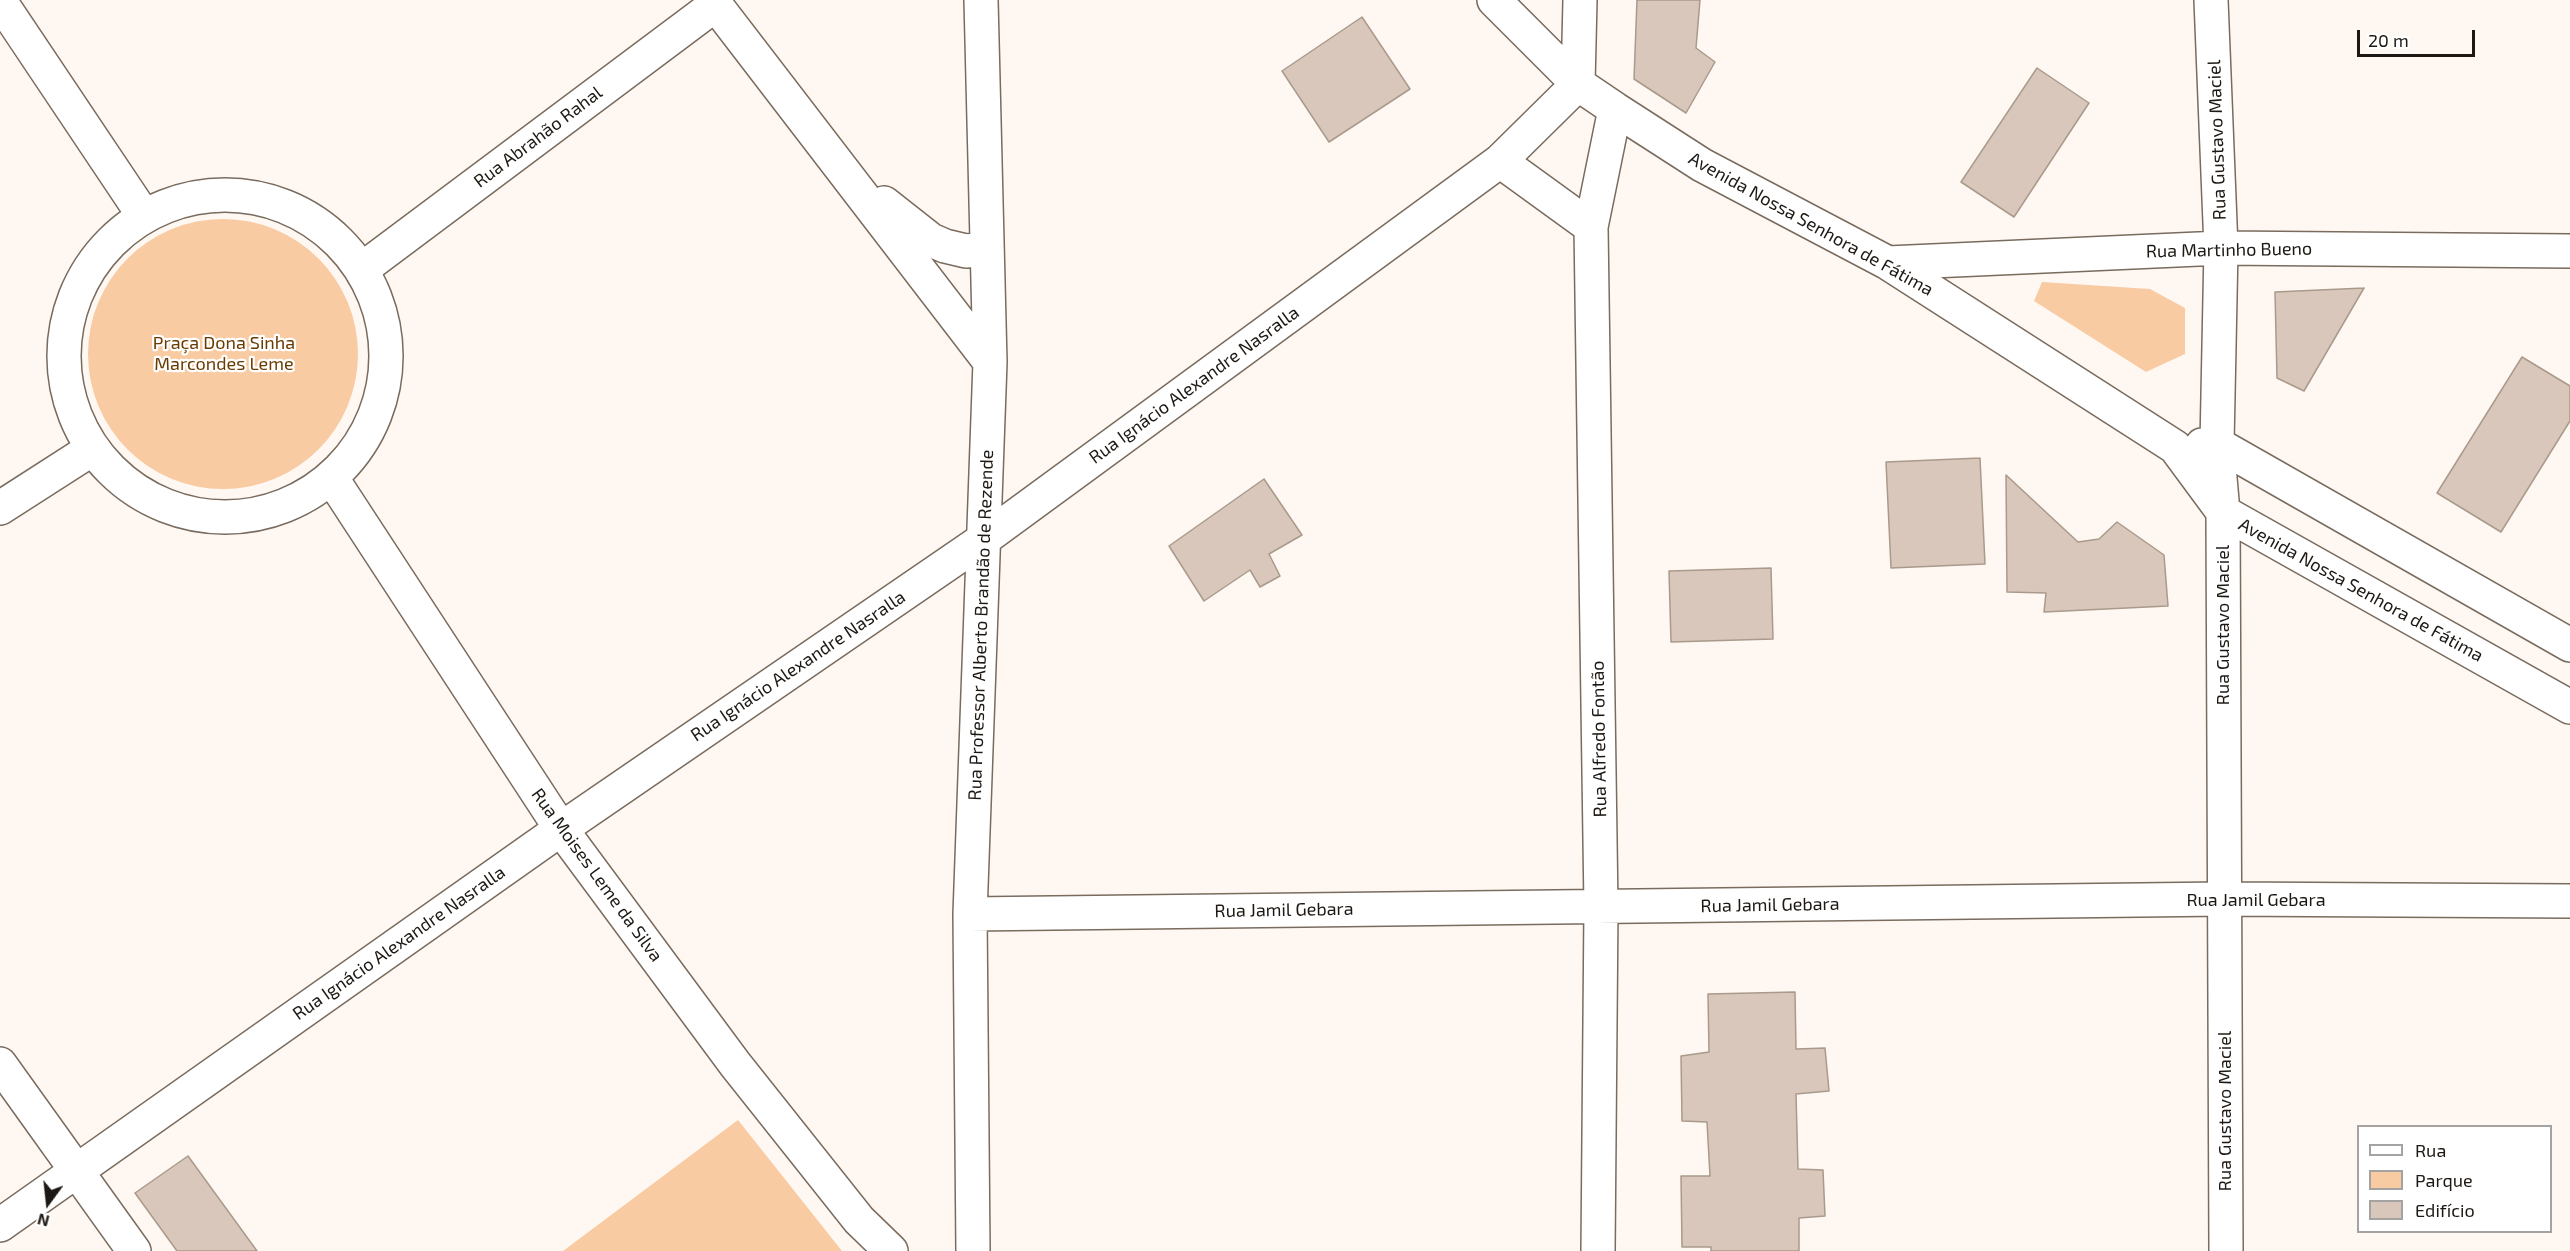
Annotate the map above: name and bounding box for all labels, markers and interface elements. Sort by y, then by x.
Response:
scale bar [2360,18,2478,56]
text: 20 m [2368,29,2409,51]
street label: Rua Gustavo Maciel [2203,60,2231,220]
street label: Rua Abrahão Rahal [470,82,606,192]
street label: Avenida Nossa Senhora de Fátima [1685,148,1937,300]
street label: Rua Martinho Bueno [2146,238,2312,262]
street label: Rua Ignácio Alexandre Nasralla [1085,302,1303,468]
park label: Praça Dona Sinha Marcondes Leme [153,332,295,374]
street label: Rua Professor Alberto Brandão de Rezende [964,449,998,801]
street label: Avenida Nossa Senhora de Fátima [2235,514,2487,666]
street label: Rua Gustavo Maciel [2212,545,2234,705]
street label: Rua Ignácio Alexandre Nasralla [687,586,909,746]
street label: Rua Alfredo Fontão [1587,660,1611,818]
street label: Rua Moises Leme da Silva [527,784,667,966]
street label: Rua Ignácio Alexandre Nasralla [289,861,509,1025]
street label: Rua Jamil Gebara [2186,889,2326,911]
street label: Rua Jamil Gebara [1700,893,1840,917]
street label: Rua Jamil Gebara [1214,898,1354,922]
street label: Rua Gustavo Maciel [2214,1031,2236,1191]
legend [2357,1125,2552,1233]
text: Rua [2415,1139,2446,1161]
text: Parque [2415,1169,2473,1191]
north arrow [18,1173,78,1233]
text: Edifício [2415,1199,2475,1221]
text: N [35,1210,51,1232]

